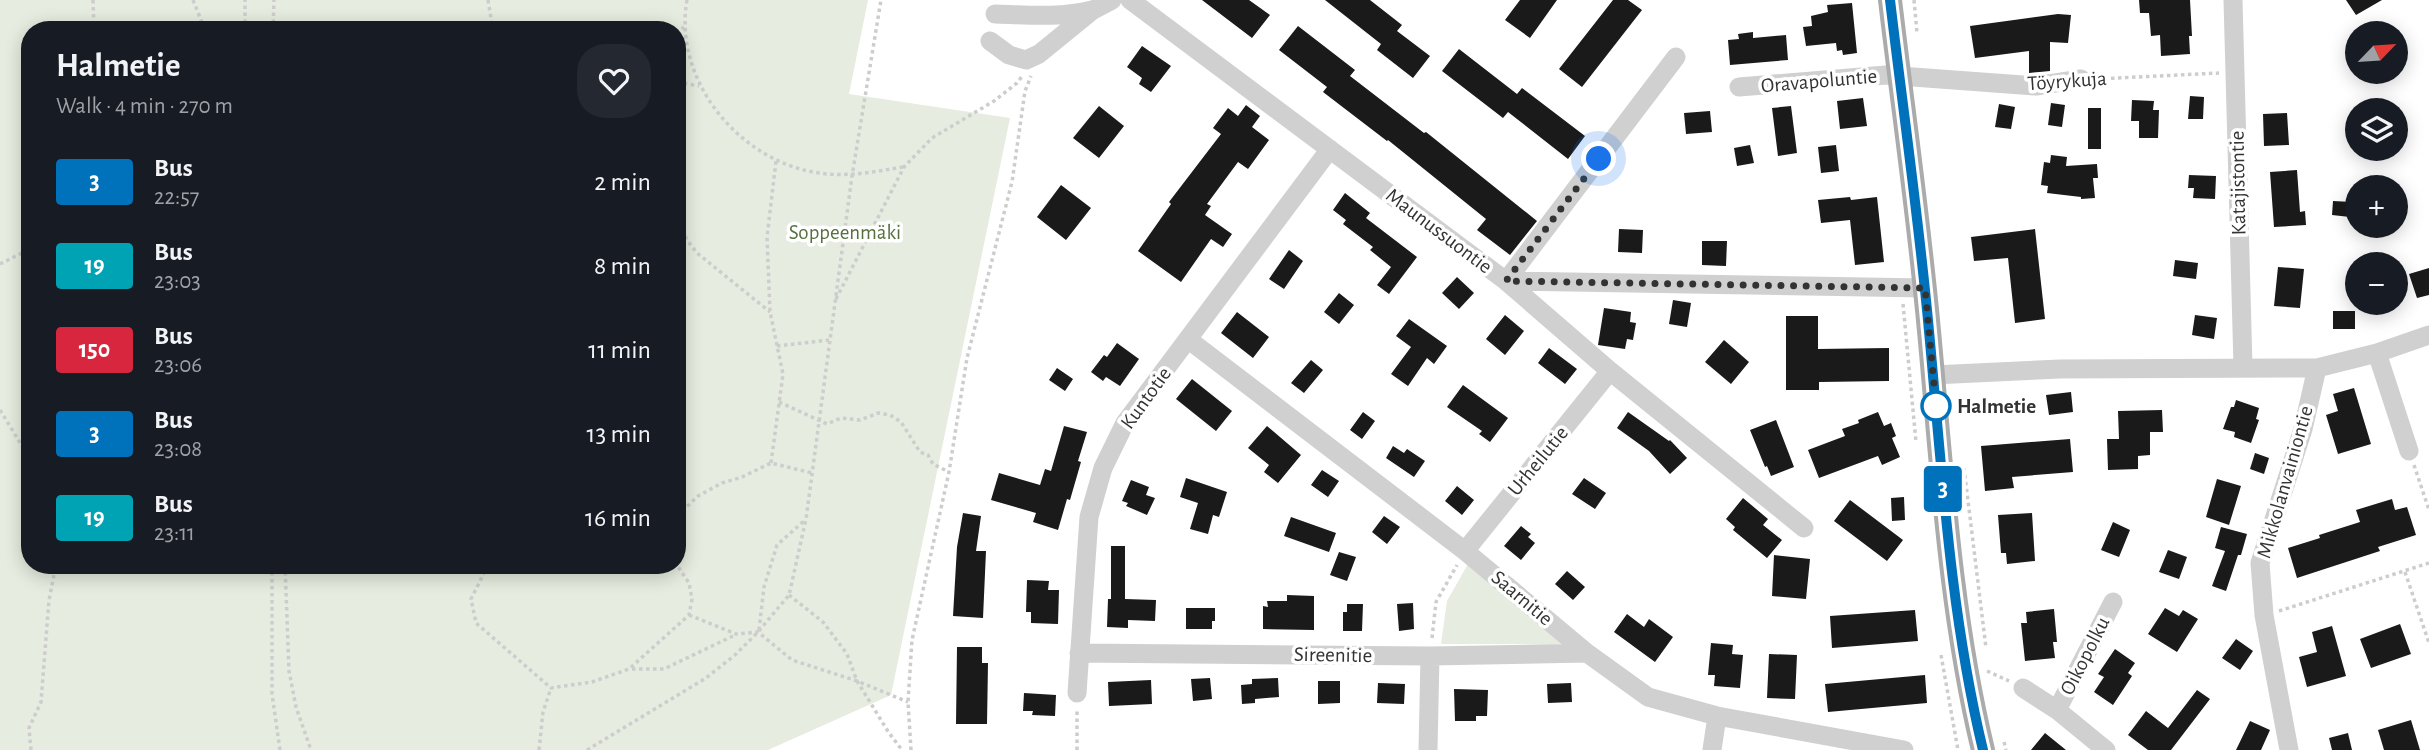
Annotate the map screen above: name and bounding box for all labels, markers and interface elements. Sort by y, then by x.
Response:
north arrow [2345,21,2408,84]
map controls [2345,21,2408,315]
button: heart [577,44,651,118]
text: Halmetie [56,50,181,83]
street label: Oravapoluntie [1760,65,1878,97]
street label: Töyrykuja [2027,68,2108,94]
text: Walk · 4 min · 270 m [56,95,233,118]
button: layers [2345,98,2408,161]
street label: Katajistontie [2227,131,2249,235]
your location [1581,141,1616,176]
text: Bus [154,155,193,181]
text: 2 min [594,169,651,195]
text: 3 [89,170,100,194]
button: + [2345,175,2408,238]
street label: Maunussuontie [1382,184,1496,278]
text: 22:57 [154,186,199,209]
park label: Soppeenmäki [789,222,901,243]
text: Bus [154,239,193,265]
button: − [2345,252,2408,315]
text: 8 min [594,253,651,279]
text: 19 [84,254,105,278]
text: 23:03 [154,270,201,293]
text: Bus [154,323,193,349]
text: 11 min [588,337,651,363]
text: 150 [79,338,110,362]
text: 23:06 [154,354,202,377]
street label: Kuntotie [1117,363,1175,433]
marker: Halmetie [1921,391,1951,421]
place label: Halmetie [1957,396,2036,417]
street label: Mikkolanvainiontie [2253,403,2317,561]
text: Bus [154,407,193,433]
text: 13 min [587,421,651,447]
text: 3 [89,422,100,446]
street label: Urheilutie [1504,422,1572,500]
text: 23:08 [154,438,202,461]
line badge: 3 [1920,466,1966,512]
text: 3 [1938,477,1948,501]
text: Bus [154,491,193,517]
text: 16 min [585,505,651,531]
text: 19 [84,506,105,530]
text: 23:11 [154,522,195,545]
street label: Saarnitie [1487,567,1557,629]
street label: Oikopolku [2056,613,2114,698]
street label: Sireenitie [1294,644,1372,666]

